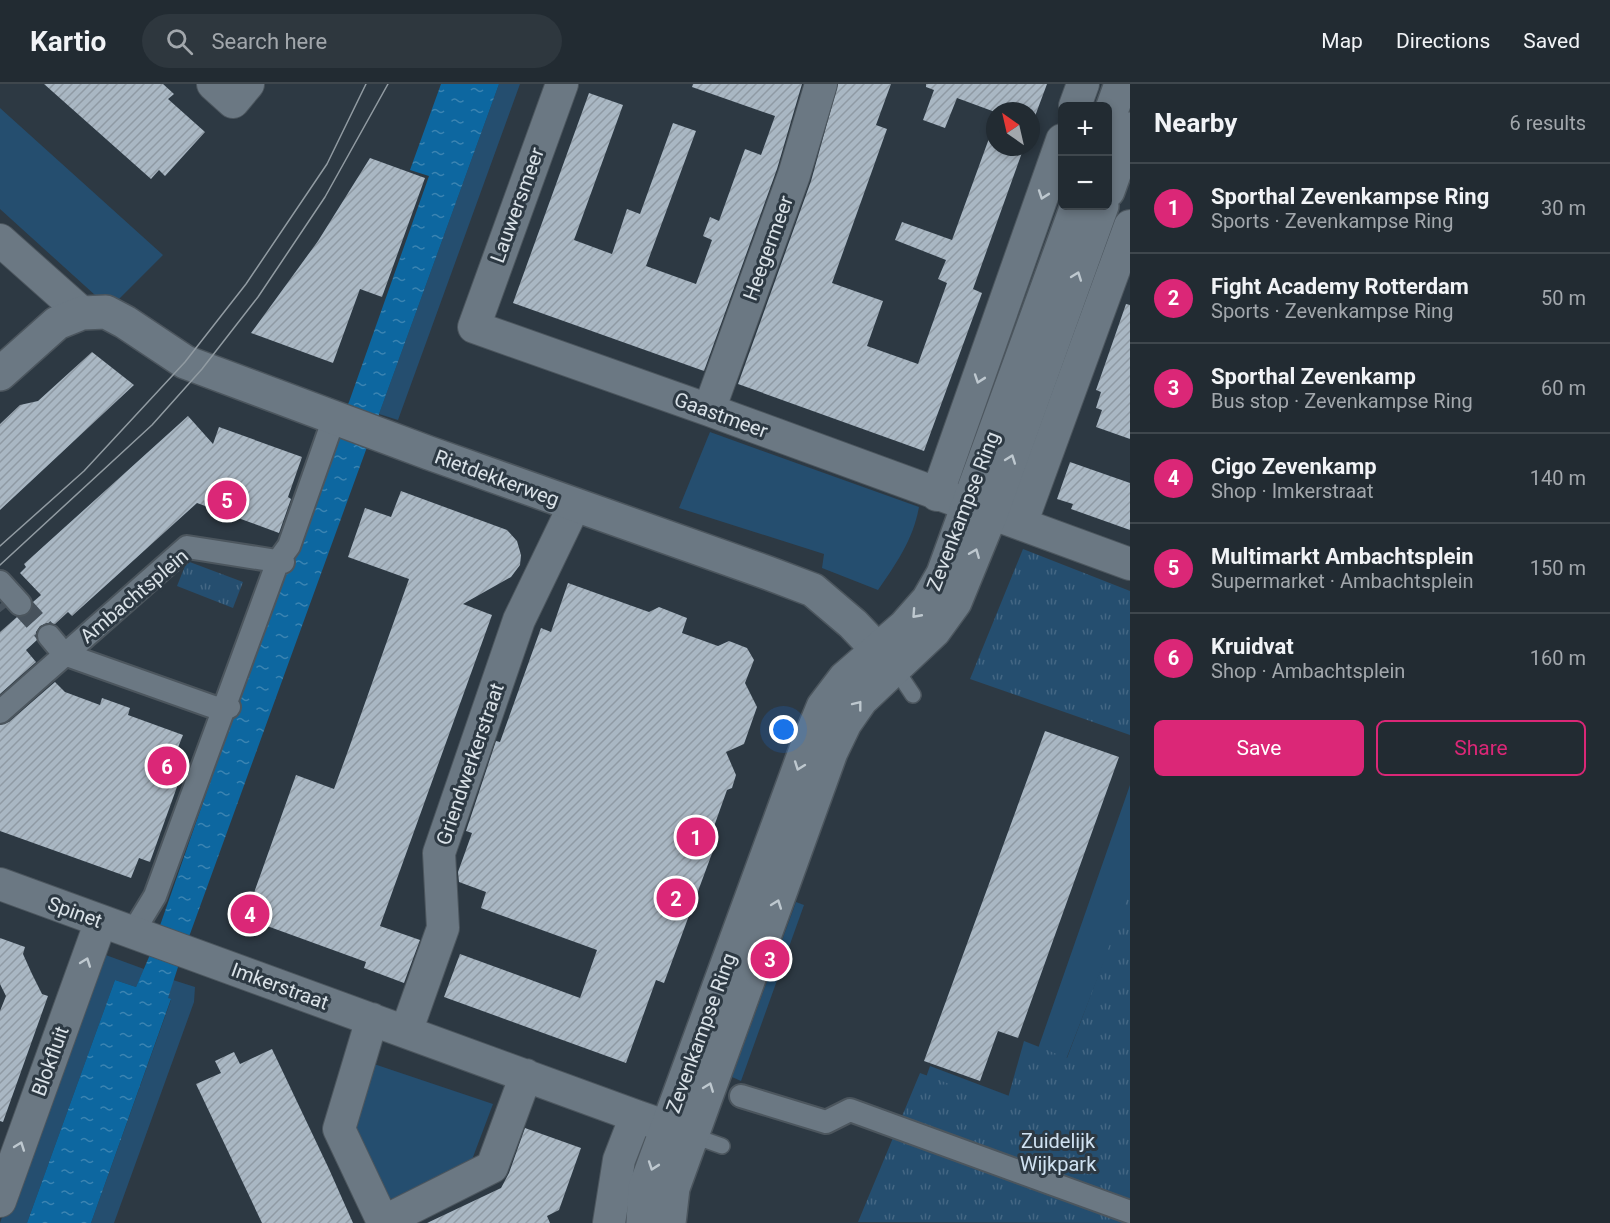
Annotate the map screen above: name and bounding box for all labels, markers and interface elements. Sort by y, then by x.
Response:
search box [142,14,562,68]
text: Kartio [30,25,106,58]
icon: search [163,25,196,58]
text: Search here [211,29,327,54]
text: Map [1321,29,1363,53]
text: Directions [1396,29,1490,53]
text: Saved [1523,29,1580,53]
north arrow [986,102,1040,156]
map controls [1058,102,1112,210]
button: + [1058,102,1112,156]
text: Nearby [1154,108,1237,138]
text: 6 results [1510,111,1586,135]
street label: Lauwersmeer [485,144,549,266]
button: − [1058,156,1112,210]
text: Sporthal Zevenkampse Ring [1211,184,1489,209]
one-way arrow [1037,189,1050,200]
street label: Heegermeer [738,192,798,304]
text: 1 [1168,196,1179,220]
text: 30 m [1541,196,1586,220]
text: Sports · Zevenkampse Ring [1211,209,1453,233]
one-way arrow [1070,271,1083,281]
text: Fight Academy Rotterdam [1211,274,1469,299]
text: 2 [1168,286,1179,310]
text: 50 m [1541,286,1586,310]
text: Sports · Zevenkampse Ring [1211,299,1453,323]
text: Sporthal Zevenkamp [1211,364,1416,389]
one-way arrow [974,373,987,384]
text: 3 [1168,376,1179,400]
text: 60 m [1541,376,1586,400]
street label: Gaastmeer [671,387,771,443]
text: Bus stop · Zevenkampse Ring [1211,389,1473,413]
street label: Zevenkampse Ring [922,428,1004,594]
street label: Rietdekkerweg [431,444,563,512]
one-way arrow [1003,454,1016,465]
text: Cigo Zevenkamp [1211,454,1377,479]
text: 4 [1168,466,1179,490]
text: 140 m [1530,466,1586,490]
pin: 5 [208,478,246,522]
text: Shop · Imkerstraat [1211,479,1374,503]
street label: Ambachtsplein [75,544,193,648]
text: Multimarkt Ambachtsplein [1211,544,1474,569]
one-way arrow [968,548,980,559]
text: 5 [1168,556,1179,580]
text: 150 m [1530,556,1586,580]
text: Supermarket · Ambachtsplein [1211,569,1474,593]
one-way arrow [912,607,923,618]
text: Kruidvat [1211,634,1294,659]
text: 6 [1168,646,1179,670]
text: 160 m [1530,646,1586,670]
text: Shop · Ambachtsplein [1211,659,1405,683]
street label: Griendwerkerstraat [431,680,509,848]
one-way arrow [850,701,861,712]
your location [769,715,798,744]
button: Save [1154,720,1364,776]
button: Share [1376,720,1586,776]
pin: 6 [148,744,186,788]
one-way arrow [794,760,807,771]
pin: 1 [676,814,716,860]
pin: 2 [656,876,696,920]
street label: Spinet [45,891,105,933]
pin: 4 [230,892,270,936]
one-way arrow [769,899,782,910]
pin: 3 [750,936,790,982]
street label: Zevenkampse Ring [661,950,741,1116]
one-way arrow [78,957,91,968]
street label: Imkerstraat [228,957,332,1015]
street label: Blokfluit [26,1023,74,1099]
one-way arrow [702,1083,715,1093]
park label: Zuidelijk Wijkpark [1020,1129,1097,1176]
one-way arrow [12,1141,25,1152]
one-way arrow [647,1160,660,1171]

